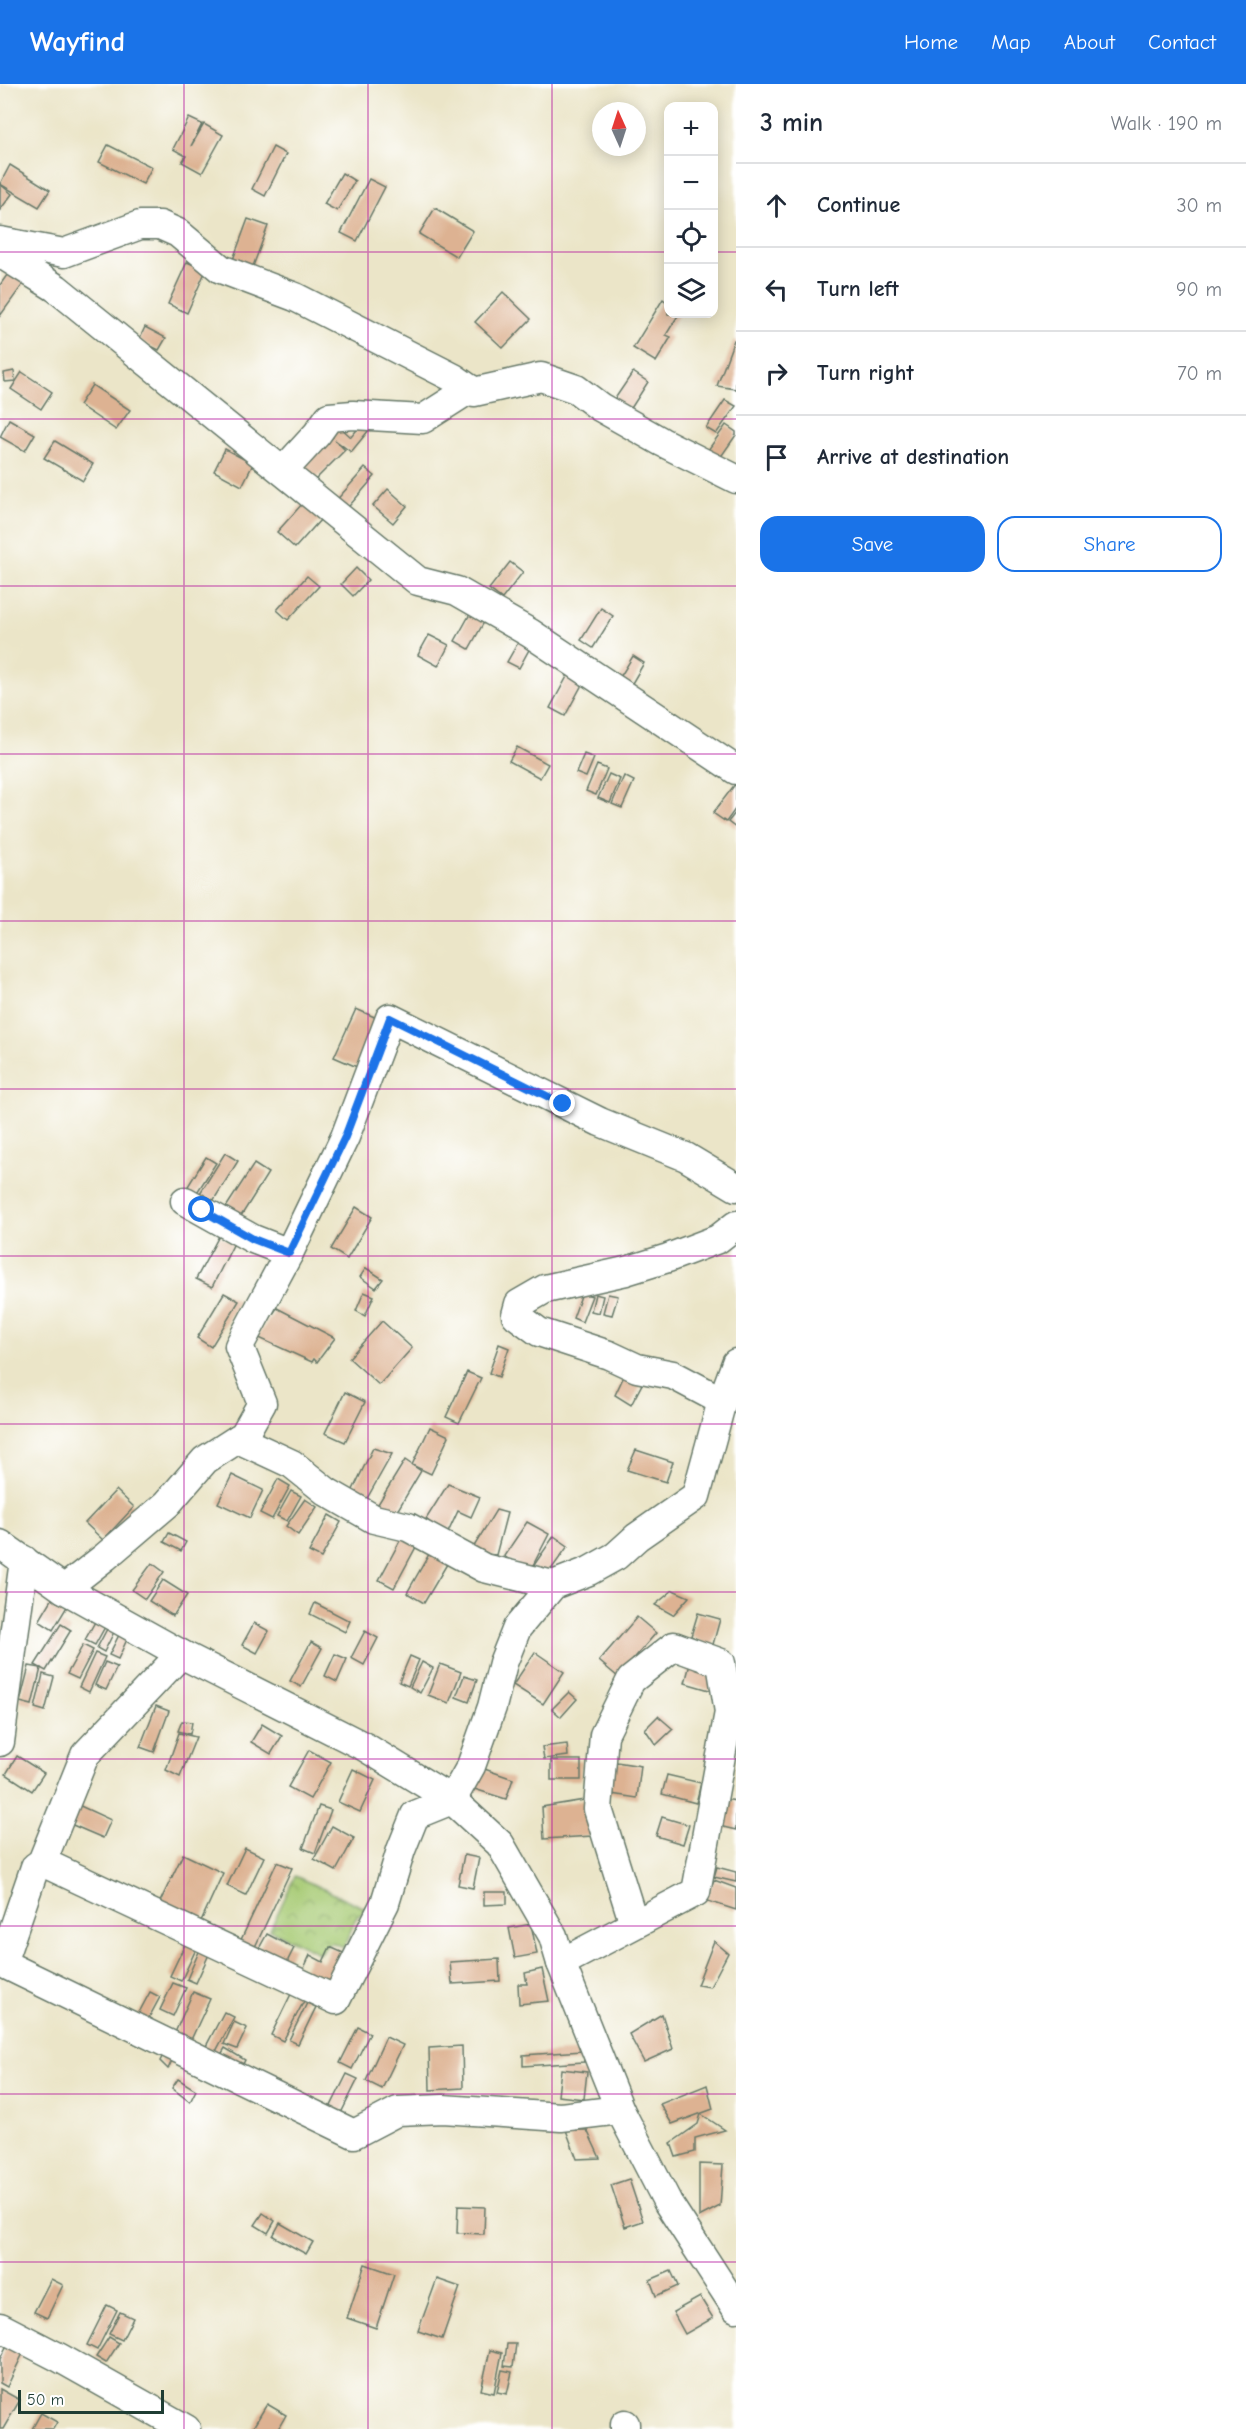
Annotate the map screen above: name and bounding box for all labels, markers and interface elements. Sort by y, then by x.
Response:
text: Wayfind [30,26,125,58]
text: Home [904,30,958,54]
text: Map [991,30,1031,54]
text: About [1064,30,1115,54]
text: Contact [1148,30,1216,54]
north arrow [592,102,646,156]
map controls [664,102,718,318]
button: + [664,102,718,156]
text: 3 min [760,108,823,138]
text: Walk · 190 m [1111,112,1222,135]
button: − [664,156,718,210]
icon: ahead [760,189,793,222]
text: Continue [817,192,900,218]
text: 30 m [1176,194,1222,217]
button: locate [664,210,718,264]
button: layers [664,264,718,318]
icon: left [760,273,793,306]
text: Turn left [817,276,899,302]
text: 90 m [1176,278,1222,301]
icon: right [760,357,793,390]
text: Turn right [817,360,914,386]
text: 70 m [1177,362,1222,385]
icon: arrive [760,441,793,474]
text: Arrive at destination [817,444,1009,470]
button: Save [760,516,985,572]
button: Share [997,516,1222,572]
route end [549,1090,575,1116]
route start [188,1196,214,1222]
scale bar [18,2387,164,2414]
text: 50 m [27,2391,64,2409]

